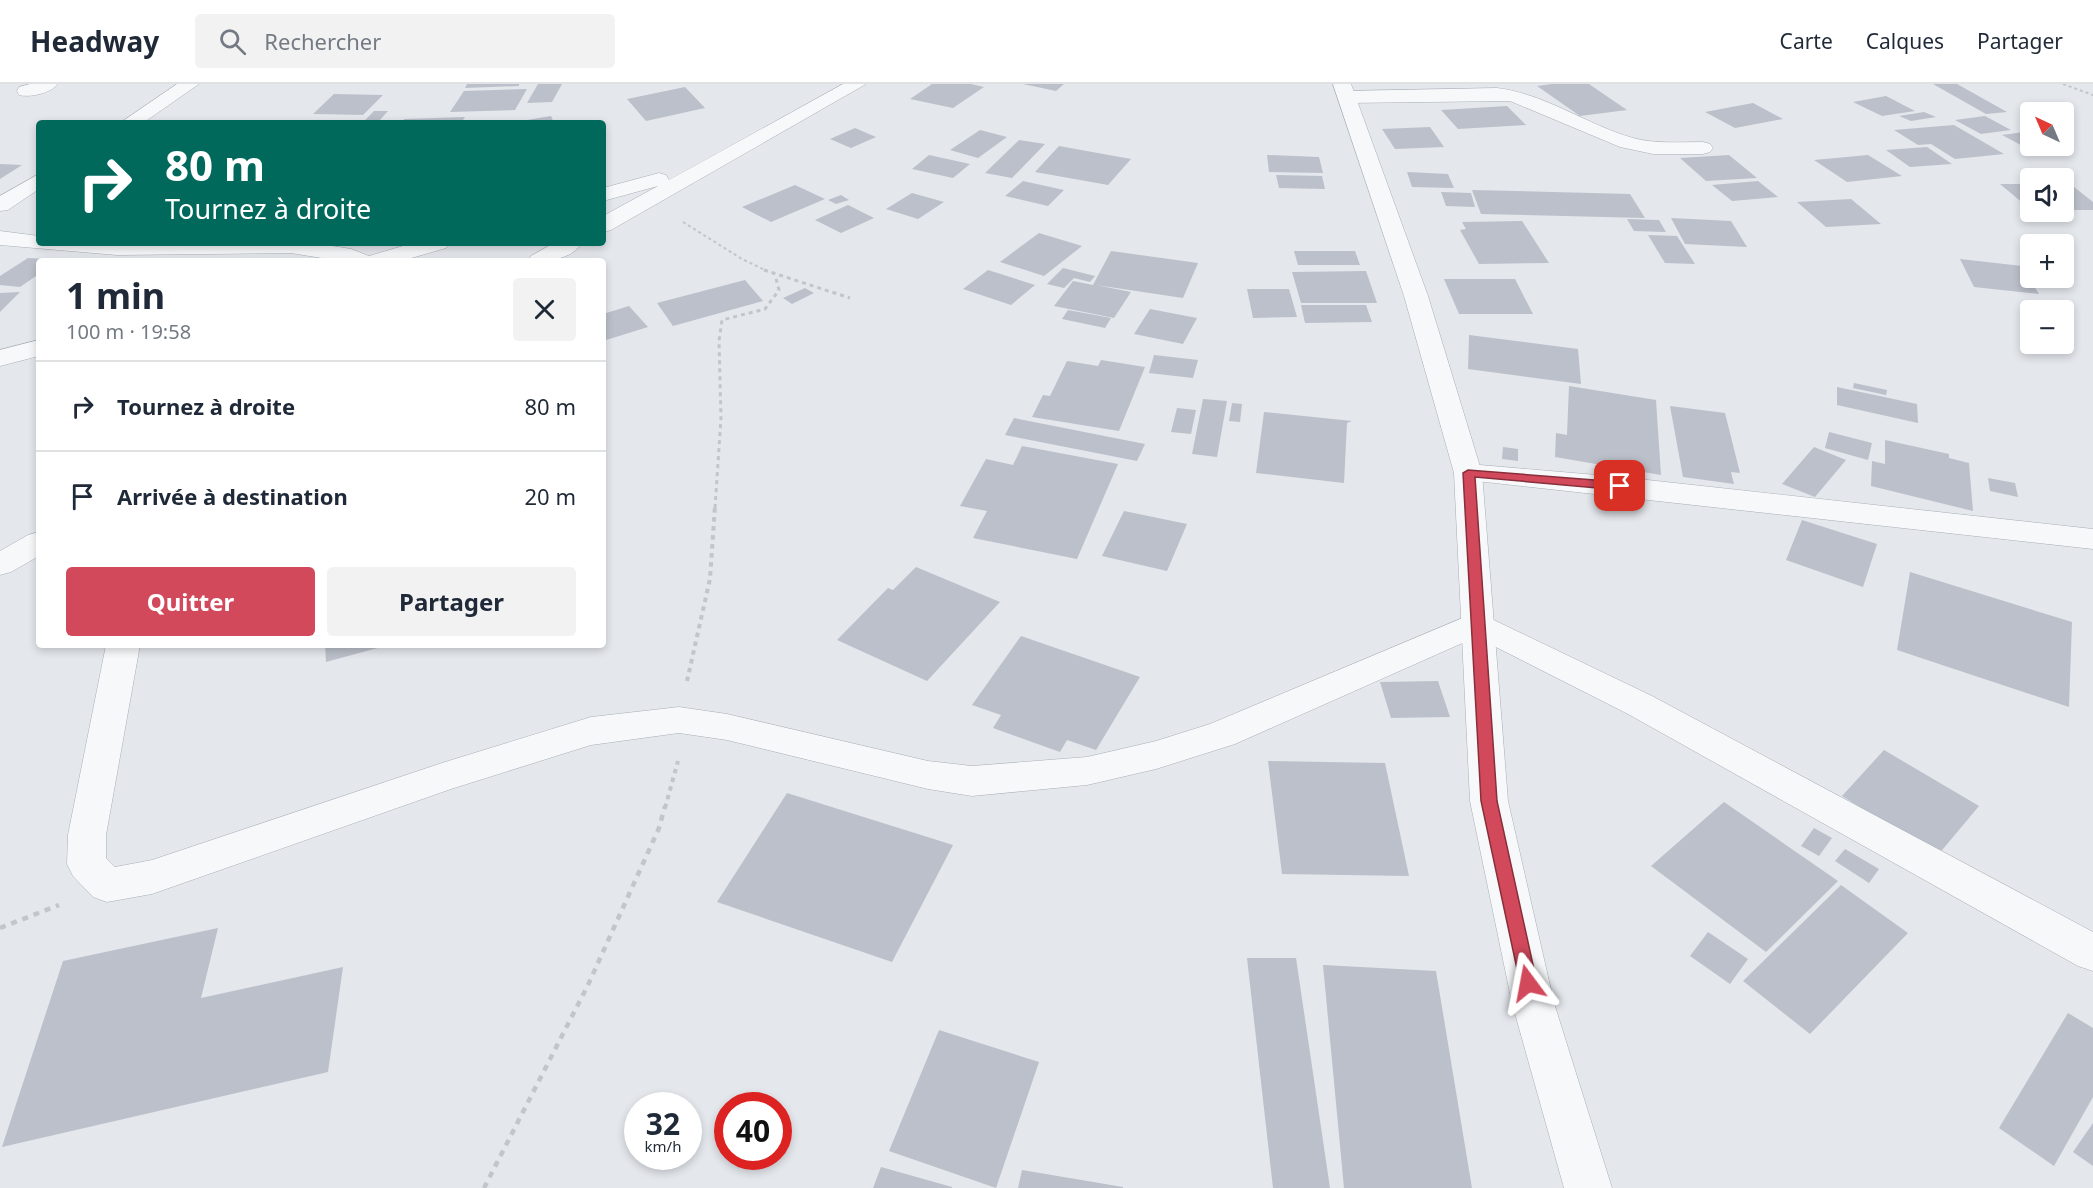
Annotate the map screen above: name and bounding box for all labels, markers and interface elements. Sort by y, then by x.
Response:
search box [195,14,615,68]
text: Headway [30,22,159,60]
icon: search [216,25,249,58]
text: Rechercher [264,26,381,56]
text: Carte [1780,27,1833,55]
text: Calques [1866,27,1944,55]
text: Partager [1977,27,2063,55]
north arrow [2020,102,2074,156]
map controls [2020,102,2074,354]
text: 80 m [165,136,265,193]
icon: right [66,144,144,222]
button: sound [2020,168,2074,222]
text: Tournez à droite [165,190,371,227]
button: + [2020,234,2074,288]
text: 1 min [66,271,165,320]
button: close [513,278,576,341]
button: − [2020,300,2074,354]
text: 100 m · 19:58 [66,318,191,345]
icon: right [66,390,99,423]
text: Tournez à droite [117,391,295,421]
text: 80 m [525,391,576,421]
pin [1594,460,1645,511]
icon: arrive [1603,469,1636,502]
icon: arrive [66,480,99,513]
text: Arrivée à destination [117,481,348,511]
text: 20 m [525,481,576,511]
button: Quitter [66,567,315,636]
button: Partager [327,567,576,636]
position arrow [1496,951,1560,1015]
speed limit sign: 40 [714,1092,792,1170]
text: 32 [646,1103,680,1144]
text: km/h [645,1136,681,1156]

